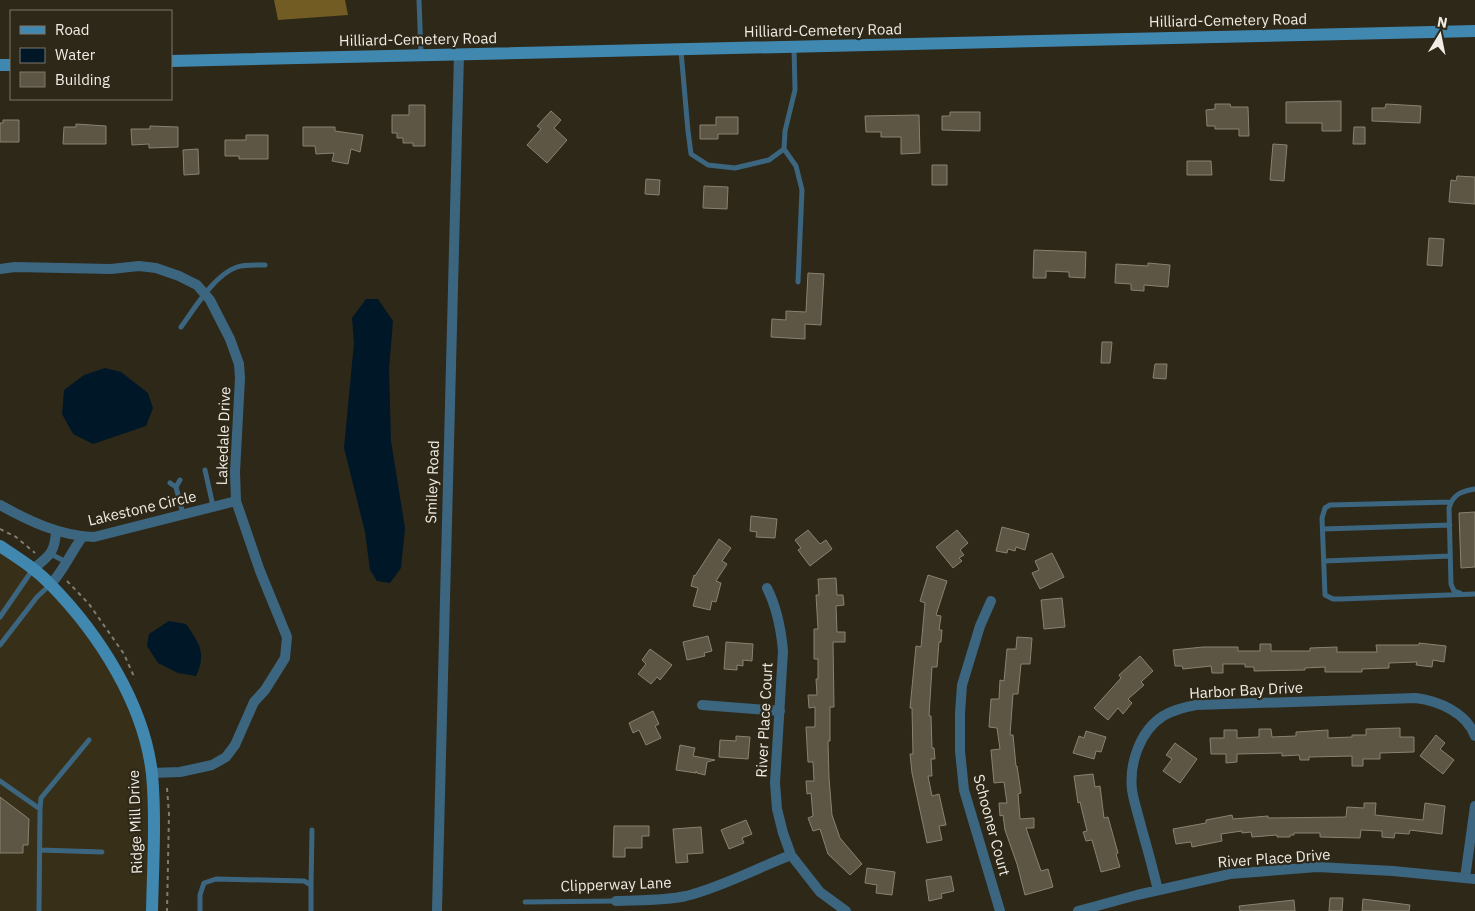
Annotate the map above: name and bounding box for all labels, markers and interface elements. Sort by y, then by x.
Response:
street label: Hilliard-Cemetery Road [1149,9,1307,31]
legend [10,10,172,100]
north arrow [1415,10,1465,60]
text: N [1436,12,1449,32]
street label: Hilliard-Cemetery Road [744,19,902,41]
text: Road [55,20,90,39]
street label: Hilliard-Cemetery Road [339,28,497,50]
text: Water [55,45,96,64]
text: Building [55,70,110,89]
street label: Lakedale Drive [212,386,234,486]
street label: Smiley Road [421,440,443,524]
street label: Lakestone Circle [86,486,198,530]
street label: River Place Court [751,662,777,778]
street label: Harbor Bay Drive [1189,678,1303,702]
street label: Ridge Mill Drive [124,770,146,874]
street label: Schooner Court [969,772,1015,878]
street label: River Place Drive [1217,845,1331,871]
street label: Clipperway Lane [560,873,672,895]

